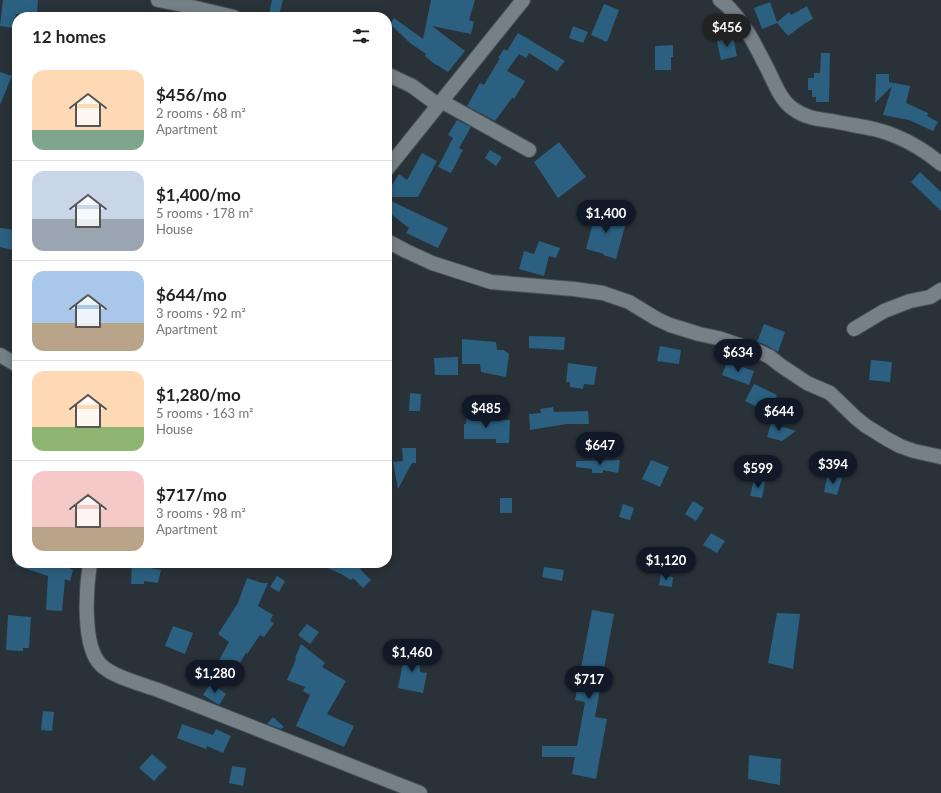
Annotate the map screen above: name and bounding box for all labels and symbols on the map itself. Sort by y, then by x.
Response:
pin: $456 [703,14,751,48]
pin: $1,400 [573,200,639,234]
pin: $634 [714,339,762,373]
pin: $485 [462,395,510,429]
pin: $644 [755,398,803,432]
pin: $647 [576,432,624,466]
pin: $394 [809,451,857,485]
pin: $599 [734,455,782,489]
pin: $1,120 [633,547,699,581]
pin: $1,460 [379,639,445,673]
pin: $1,280 [182,660,248,694]
pin: $717 [565,666,613,700]

